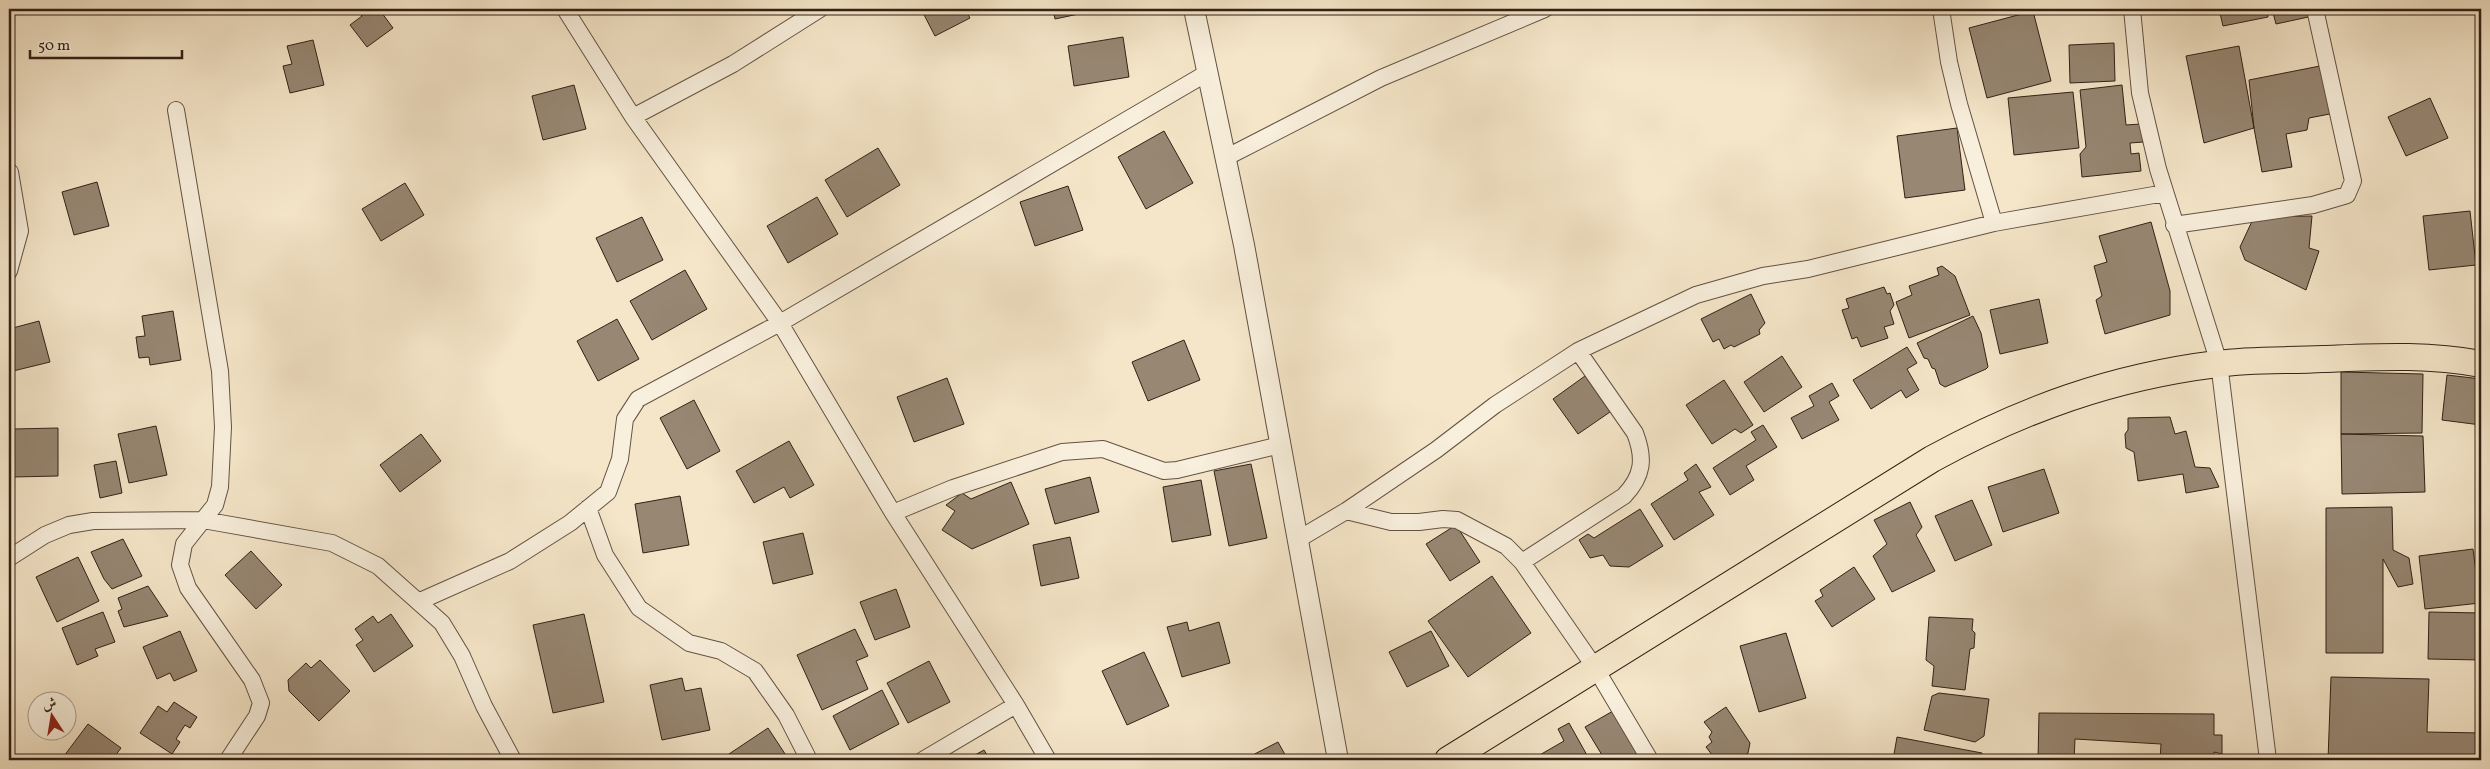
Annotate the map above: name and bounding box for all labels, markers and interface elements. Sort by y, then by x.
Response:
scale bar [30,28,182,60]
text: 50 m [38,36,70,57]
north arrow [28,692,78,742]
text: ش [41,694,58,715]

